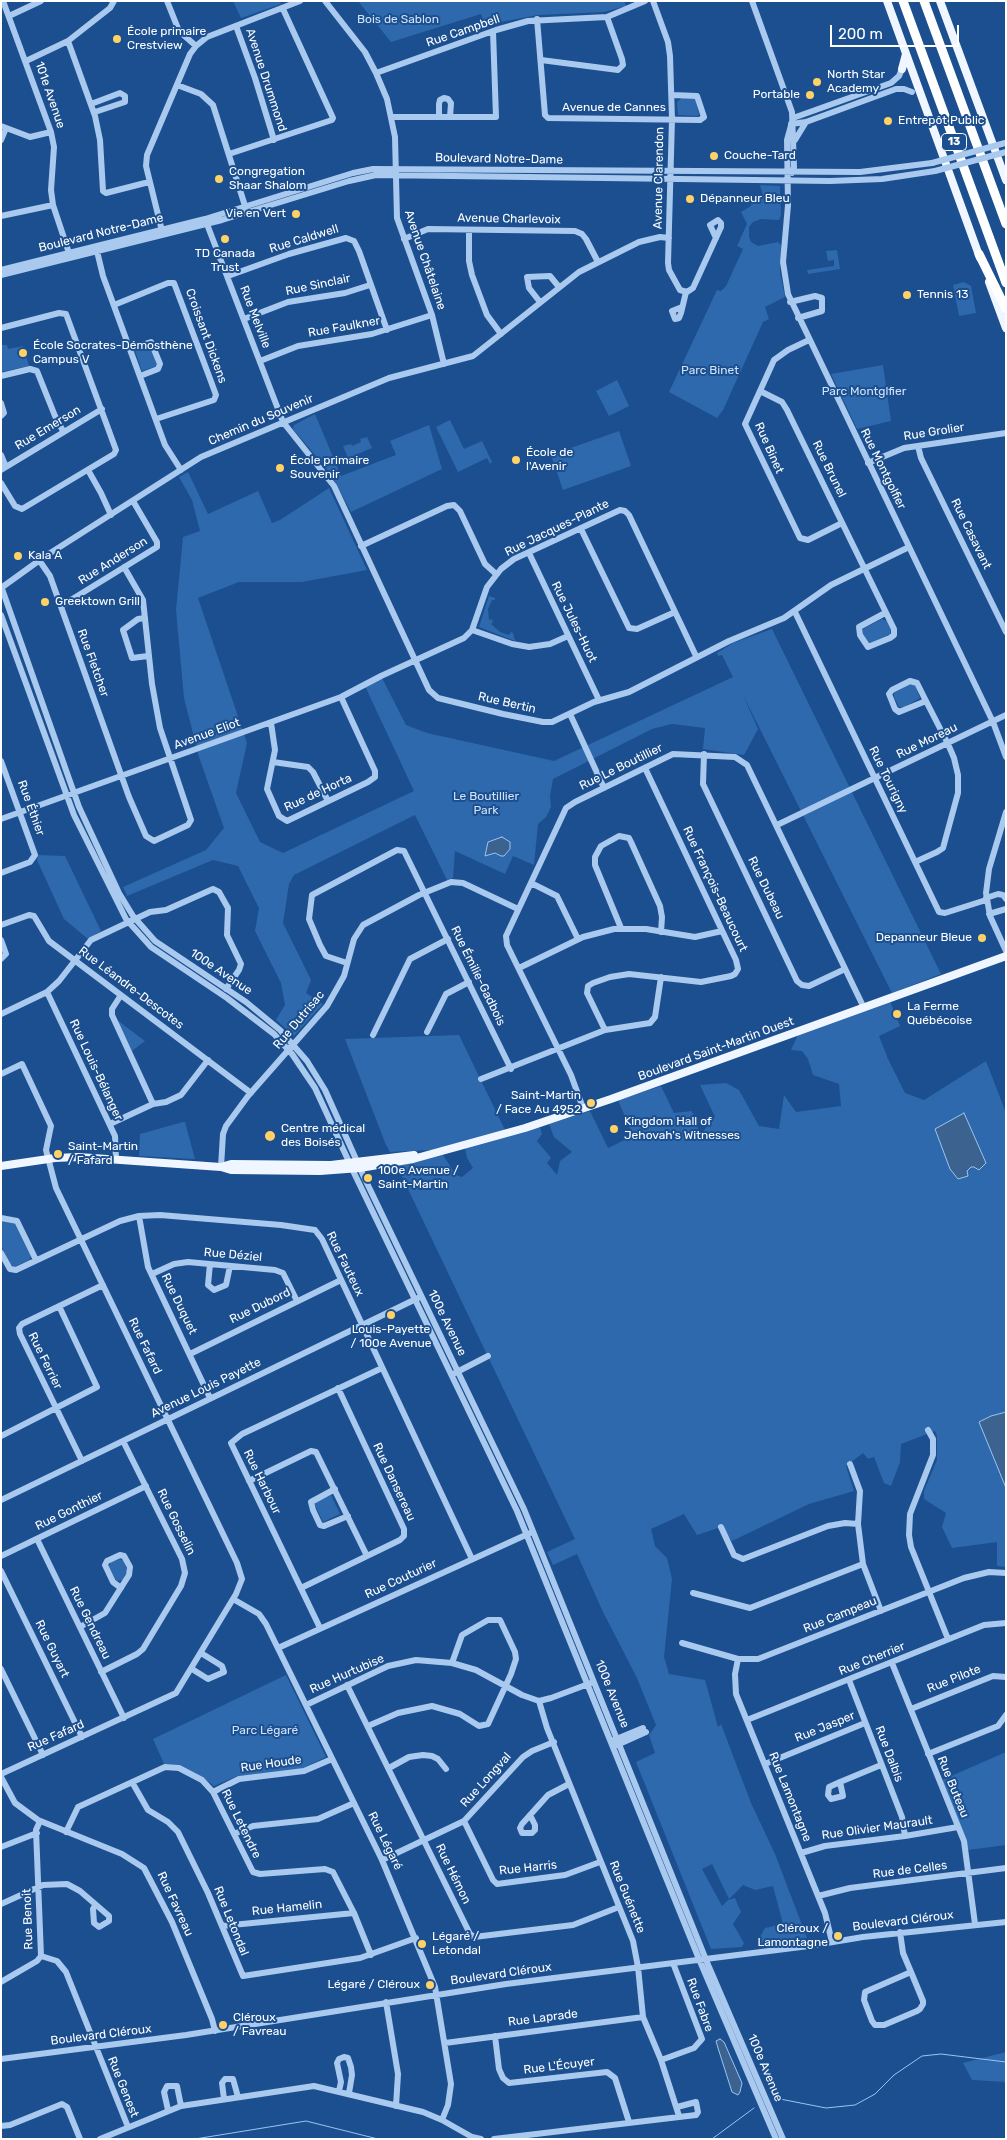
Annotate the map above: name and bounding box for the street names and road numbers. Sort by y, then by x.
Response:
street label: Rue Campbell [424,12,502,50]
street label: Avenue Drummond [243,27,289,133]
street label: 101e Avenue [32,60,68,130]
street label: Avenue de Cannes [562,101,666,115]
street label: Avenue Clarendon [651,127,667,229]
road number: 13 [942,134,966,150]
street label: Boulevard Notre-Dame [435,151,563,167]
street label: Avenue Châtelaine [401,208,449,312]
street label: Boulevard Notre-Dame [37,211,165,255]
street label: Avenue Charlevoix [457,211,561,227]
street label: Rue Caldwell [268,222,340,256]
street label: Rue Sinclair [284,271,352,299]
street label: Rue Melville [236,284,274,350]
street label: Croissant Dickens [182,287,230,385]
street label: Rue Faulkner [307,314,381,340]
street label: Chemin du Souvenir [206,391,316,449]
street label: Rue Emerson [12,403,84,453]
street label: Rue Binet [751,420,787,476]
street label: Rue Grolier [903,420,965,444]
street label: Rue Montgolfier [857,426,909,512]
street label: Rue Brunel [809,438,849,500]
street label: Rue Jacques-Plante [503,496,611,560]
street label: Rue Casavant [948,496,994,572]
street label: Rue Anderson [76,534,150,588]
street label: Rue Jules-Huot [548,579,600,665]
street label: Rue Fletcher [74,627,112,699]
street label: Rue Bertin [477,689,537,717]
street label: Avenue Eliot [172,715,242,753]
street label: Rue Moreau [894,720,960,762]
street label: Rue Le Boutillier [577,741,665,793]
street label: Rue Tourigny [866,744,910,816]
street label: Rue de Horta [282,771,354,815]
street label: Rue Éthier [14,778,48,838]
street label: Rue François-Beaucourt [680,824,750,954]
street label: Rue Dubeau [745,854,787,922]
street label: Rue Émilie-Gadbois [448,924,508,1028]
street label: Rue Léandre-Descotes [76,944,186,1032]
street label: 100e Avenue [187,946,255,998]
street label: Rue Dutrisac [270,988,328,1052]
street label: Boulevard Saint-Martin Ouest [636,1014,796,1084]
street label: Rue Louis-Bélanger [66,1017,126,1123]
street label: Rue Fauteux [323,1229,367,1299]
street label: Rue Déziel [203,1245,263,1265]
street label: Rue Duquet [158,1271,200,1337]
street label: Rue Dubord [227,1285,293,1327]
street label: 100e Avenue [425,1287,469,1359]
street label: Rue Fafard [125,1316,165,1376]
street label: Rue Ferrier [25,1330,65,1392]
street label: Avenue Louis Payette [148,1355,264,1421]
street label: Rue Dansereau [370,1441,418,1523]
street label: Rue Harbour [240,1447,284,1517]
street label: Rue Gosselin [154,1487,198,1557]
street label: Rue Gonthier [33,1488,105,1534]
street label: Rue Couturier [363,1556,439,1602]
street label: Rue Gendreau [66,1584,114,1662]
street label: Rue Campeau [801,1594,879,1636]
street label: Rue Guyart [32,1618,72,1680]
street label: Rue Cherrier [837,1639,907,1679]
street label: Rue Hurtubise [308,1651,386,1697]
street label: 100e Avenue [592,1658,632,1730]
street label: Rue Pilote [925,1662,983,1696]
street label: Rue Jasper [793,1708,857,1746]
street label: Rue Fafard [25,1717,87,1755]
street label: Rue Dalbis [872,1724,906,1784]
street label: Rue Longval [458,1750,514,1810]
street label: Rue Lamontagne [765,1750,815,1844]
street label: Rue Houde [240,1753,302,1775]
street label: Rue Buteau [934,1754,972,1820]
street label: Rue Letendre [218,1787,264,1861]
street label: Rue Légaré [365,1810,405,1872]
street label: Rue Olivier Maurault [821,1813,933,1843]
street label: Rue Hémon [432,1842,474,1906]
street label: Rue Harris [498,1858,558,1878]
street label: Rue de Celles [872,1858,948,1882]
street label: Rue Guénette [606,1859,648,1935]
street label: Rue Favreau [154,1869,196,1939]
street label: Rue Letondal [211,1884,251,1958]
street label: Rue Benoit [20,1888,36,1950]
street label: Rue Hamelin [251,1897,323,1919]
street label: Boulevard Cléroux [852,1908,954,1934]
street label: Boulevard Cléroux [450,1960,552,1988]
street label: Rue Fabre [684,1976,716,2034]
street label: Rue Laprade [507,2007,579,2029]
street label: Boulevard Cléroux [50,2022,152,2048]
street label: 100e Avenue [744,2032,786,2104]
street label: Rue Genest [104,2054,142,2120]
street label: Rue L'Écuyer [523,2054,595,2078]

